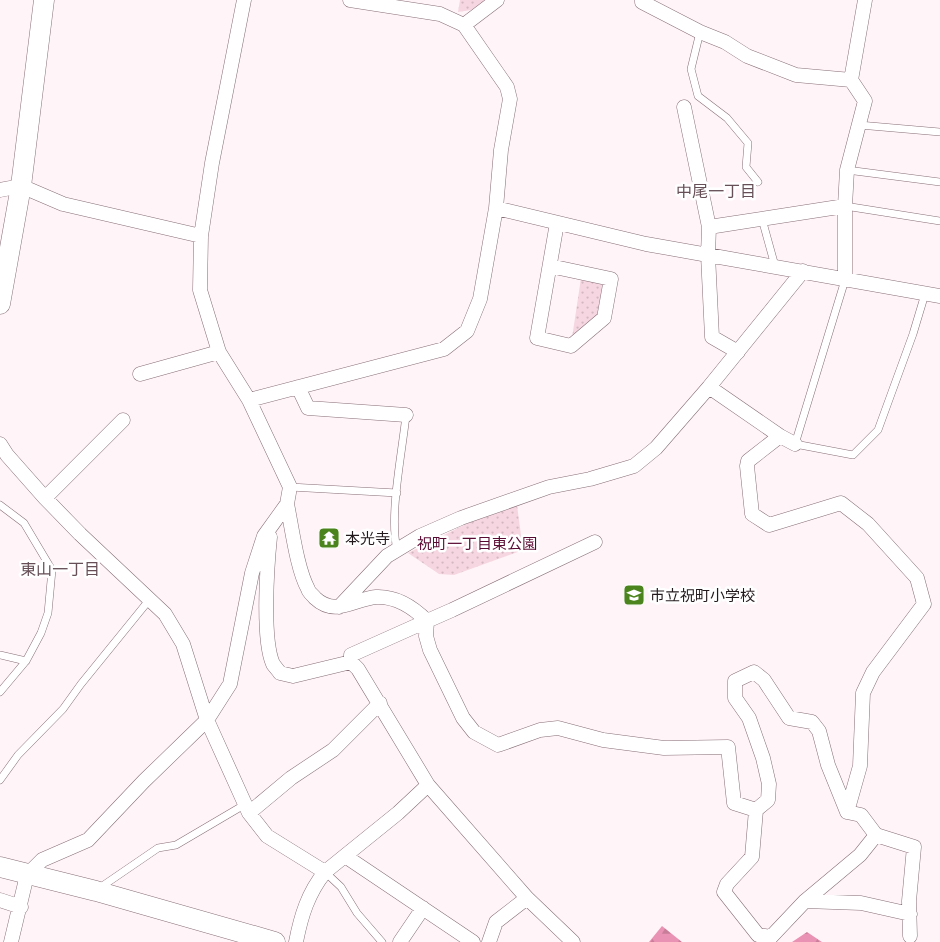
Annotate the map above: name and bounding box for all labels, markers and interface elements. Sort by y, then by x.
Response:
district label: 中尾一丁目 [676,183,756,200]
temple icon: 本光寺 [317,526,341,550]
place label: 本光寺 [345,530,390,547]
park label: 祝町一丁目東公園 [417,535,537,552]
district label: 東山一丁目 [20,561,100,578]
school or university icon: 市立祝町小学校 [622,583,646,607]
place label: 市立祝町小学校 [650,587,755,604]

